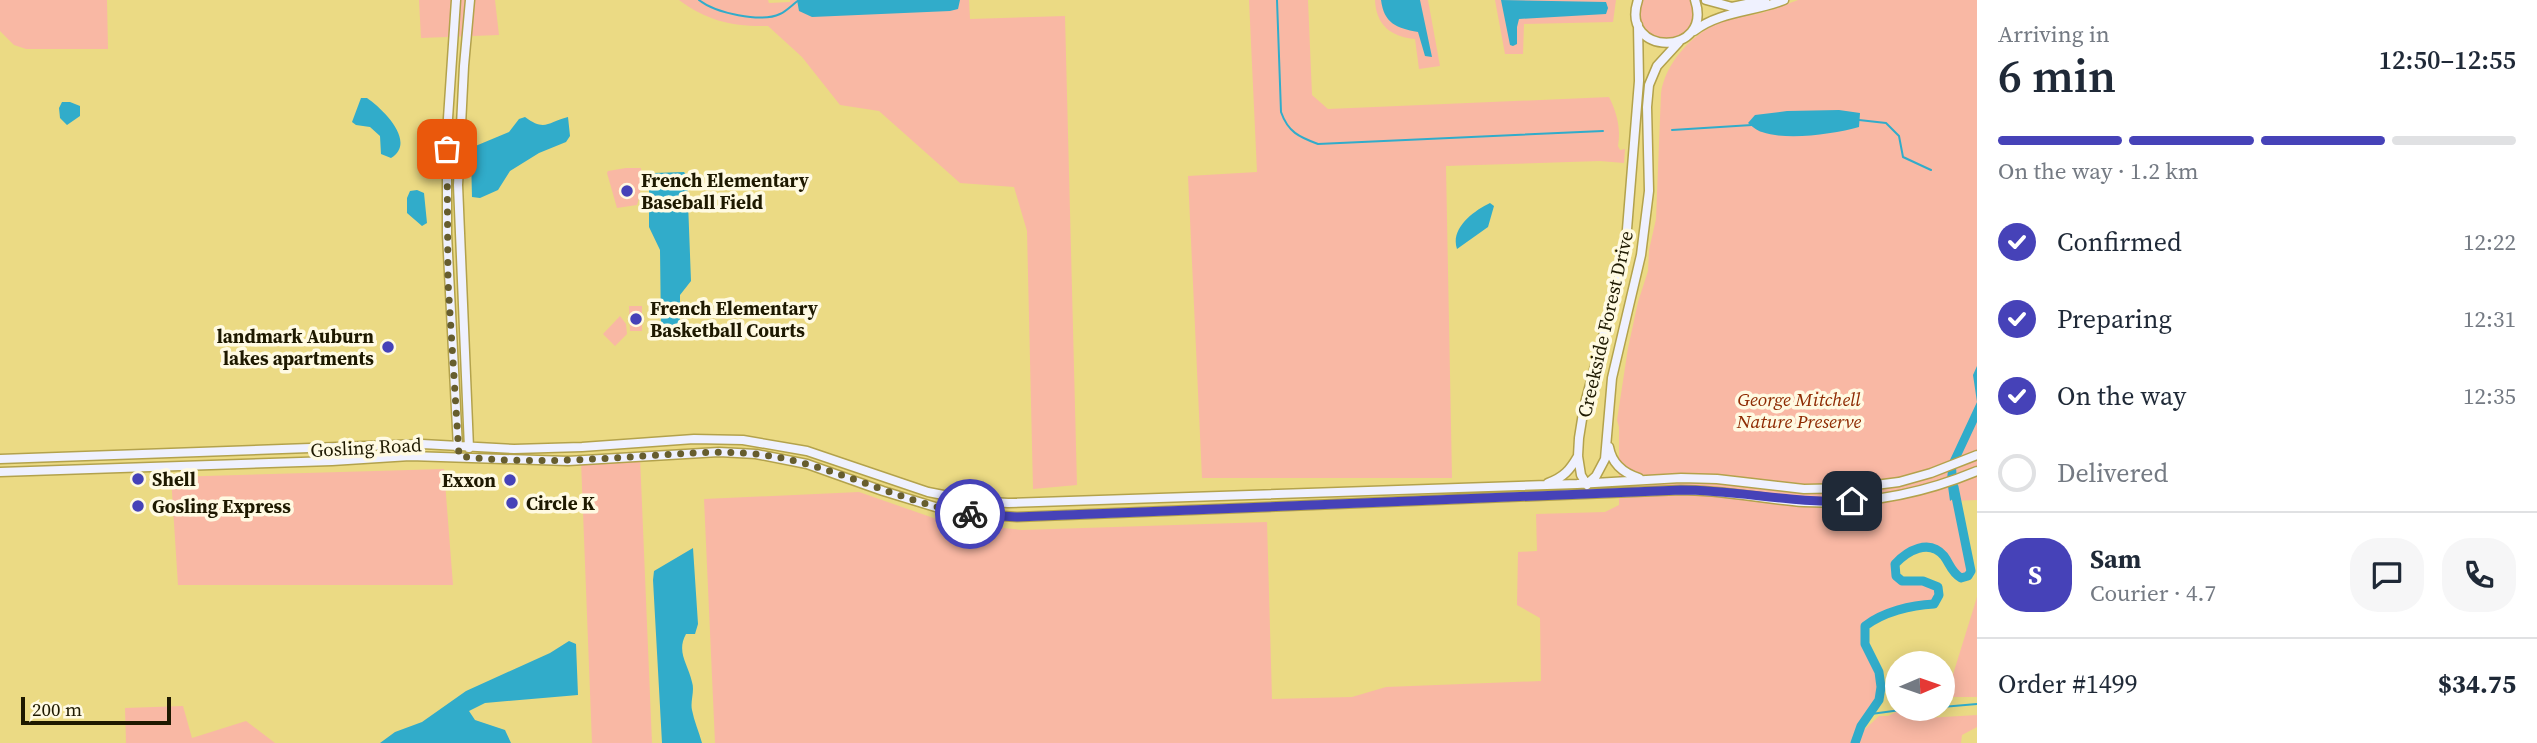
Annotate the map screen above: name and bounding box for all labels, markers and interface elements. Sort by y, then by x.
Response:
text: Arriving in [1998,18,2110,50]
text: 12:50–12:55 [2379,42,2516,78]
text: 6 min [1998,44,2116,107]
pin [417,119,477,179]
icon: bag [428,130,466,168]
text: On the way · 1.2 km [1998,155,2199,187]
place label: French Elementary Baseball Field [641,167,810,215]
marker: French Elementary Baseball Field [619,183,635,199]
icon: check [1998,223,2036,261]
text: Confirmed [2057,224,2182,260]
text: 12:22 [2463,226,2516,258]
street label: Creekside Forest Drive [1571,228,1639,420]
place label: French Elementary Basketball Courts [650,295,819,343]
icon: check [1998,300,2036,338]
text: Preparing [2057,301,2172,337]
text: 12:31 [2463,303,2516,335]
marker: French Elementary Basketball Courts [628,311,644,327]
place label: landmark Auburn lakes apartments [217,323,374,371]
marker: landmark Auburn lakes apartments [380,339,396,355]
icon: check [1998,377,2036,415]
text: On the way [2057,378,2186,414]
text: 12:35 [2463,380,2516,412]
park label: George Mitchell Nature Preserve [1736,386,1861,434]
street label: Gosling Road [310,431,423,463]
text: Delivered [2057,455,2168,491]
place label: Shell [152,466,196,492]
place label: Exxon [442,467,496,493]
marker: Shell [130,471,146,487]
pin [1822,471,1882,531]
marker: Exxon [502,472,518,488]
courier [935,479,1005,549]
icon: home [1833,482,1871,520]
place label: Circle K [526,490,596,516]
place label: Gosling Express [152,493,291,519]
marker: Circle K [504,495,520,511]
icon: bike [951,495,989,533]
marker: Gosling Express [130,498,146,514]
button: chat [2350,538,2424,612]
button: phone [2442,538,2516,612]
text: Sam [2090,541,2141,577]
text: S [2028,557,2042,593]
text: Courier · 4.7 [2090,577,2216,609]
north arrow [1885,651,1955,721]
map controls [1885,651,1955,721]
text: Order #1499 [1998,666,2138,702]
text: $34.75 [2438,666,2516,702]
scale bar [21,694,172,726]
text: 200 m [32,696,82,722]

